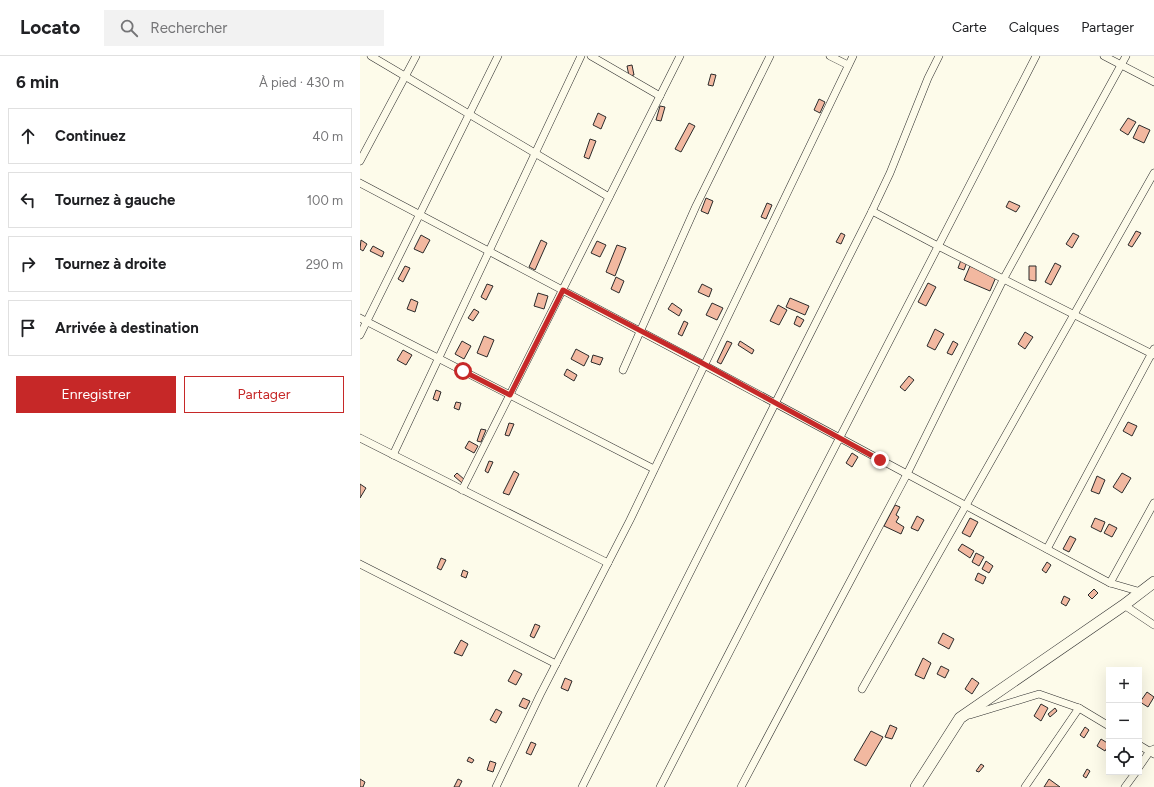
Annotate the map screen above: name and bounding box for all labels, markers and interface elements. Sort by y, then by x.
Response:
search box [104,10,384,46]
text: Locato [20,16,80,39]
icon: search [118,17,140,39]
text: Rechercher [150,19,227,37]
text: Carte [952,19,987,36]
text: Calques [1009,19,1059,36]
text: Partager [1081,19,1134,36]
text: 6 min [16,72,59,92]
text: À pied · 430 m [259,75,344,90]
icon: ahead [17,125,39,147]
text: Continuez [55,127,126,145]
text: 40 m [312,129,343,144]
icon: left [17,189,39,211]
text: Tournez à gauche [55,191,175,209]
text: 100 m [307,193,343,208]
icon: right [17,253,39,275]
text: Tournez à droite [55,255,166,273]
text: 290 m [306,257,343,272]
icon: arrive [17,317,39,339]
text: Arrivée à destination [55,319,199,337]
route start [454,362,472,380]
button: Enregistrer [16,376,176,413]
button: Partager [184,376,344,413]
route end [871,451,889,469]
map controls [1106,667,1142,775]
button: + [1106,667,1142,703]
button: − [1106,703,1142,739]
button: locate [1106,739,1142,775]

